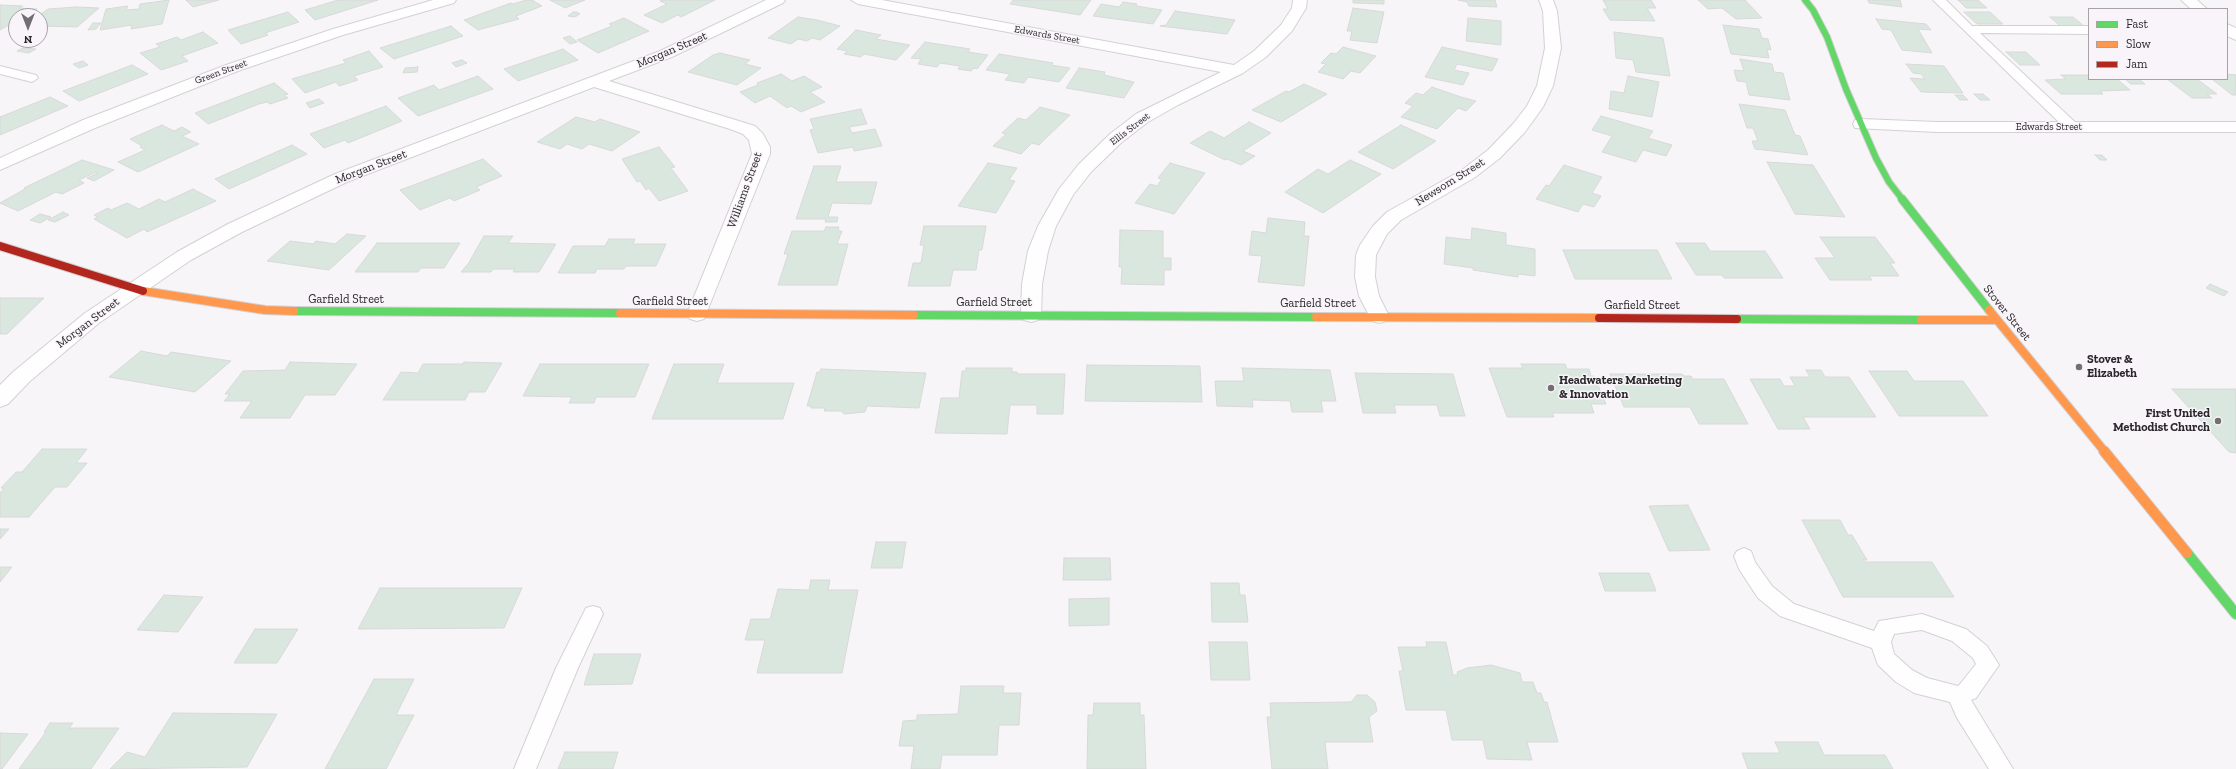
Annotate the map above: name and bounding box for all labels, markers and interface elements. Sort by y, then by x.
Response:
north arrow [8,8,48,48]
legend [2088,8,2228,80]
text: Fast [2126,17,2148,31]
street label: Edwards Street [1013,23,1081,47]
street label: Morgan Street [635,29,709,71]
text: N [24,33,32,46]
text: Slow [2126,37,2151,51]
street label: Green Street [193,57,249,87]
text: Jam [2126,57,2147,71]
street label: Ellis Street [1108,110,1152,148]
street label: Edwards Street [2016,121,2082,133]
street label: Morgan Street [333,147,409,187]
street label: Williams Street [725,150,765,230]
street label: Newsom Street [1413,155,1487,209]
street label: Stover Street [1980,282,2034,344]
street label: Garfield Street [308,293,384,307]
street label: Morgan Street [54,295,122,351]
street label: Garfield Street [632,295,708,309]
street label: Garfield Street [956,296,1032,310]
street label: Garfield Street [1280,297,1356,311]
street label: Garfield Street [1604,299,1680,313]
place label: Stover & Elizabeth [2087,353,2137,381]
marker: Stover & Elizabeth [2074,362,2084,372]
place label: Headwaters Marketing & Innovation [1559,374,1682,402]
marker: Headwaters Marketing & Innovation [1546,383,1556,393]
place label: First United Methodist Church [2113,407,2210,435]
marker: First United Methodist Church [2213,416,2223,426]

